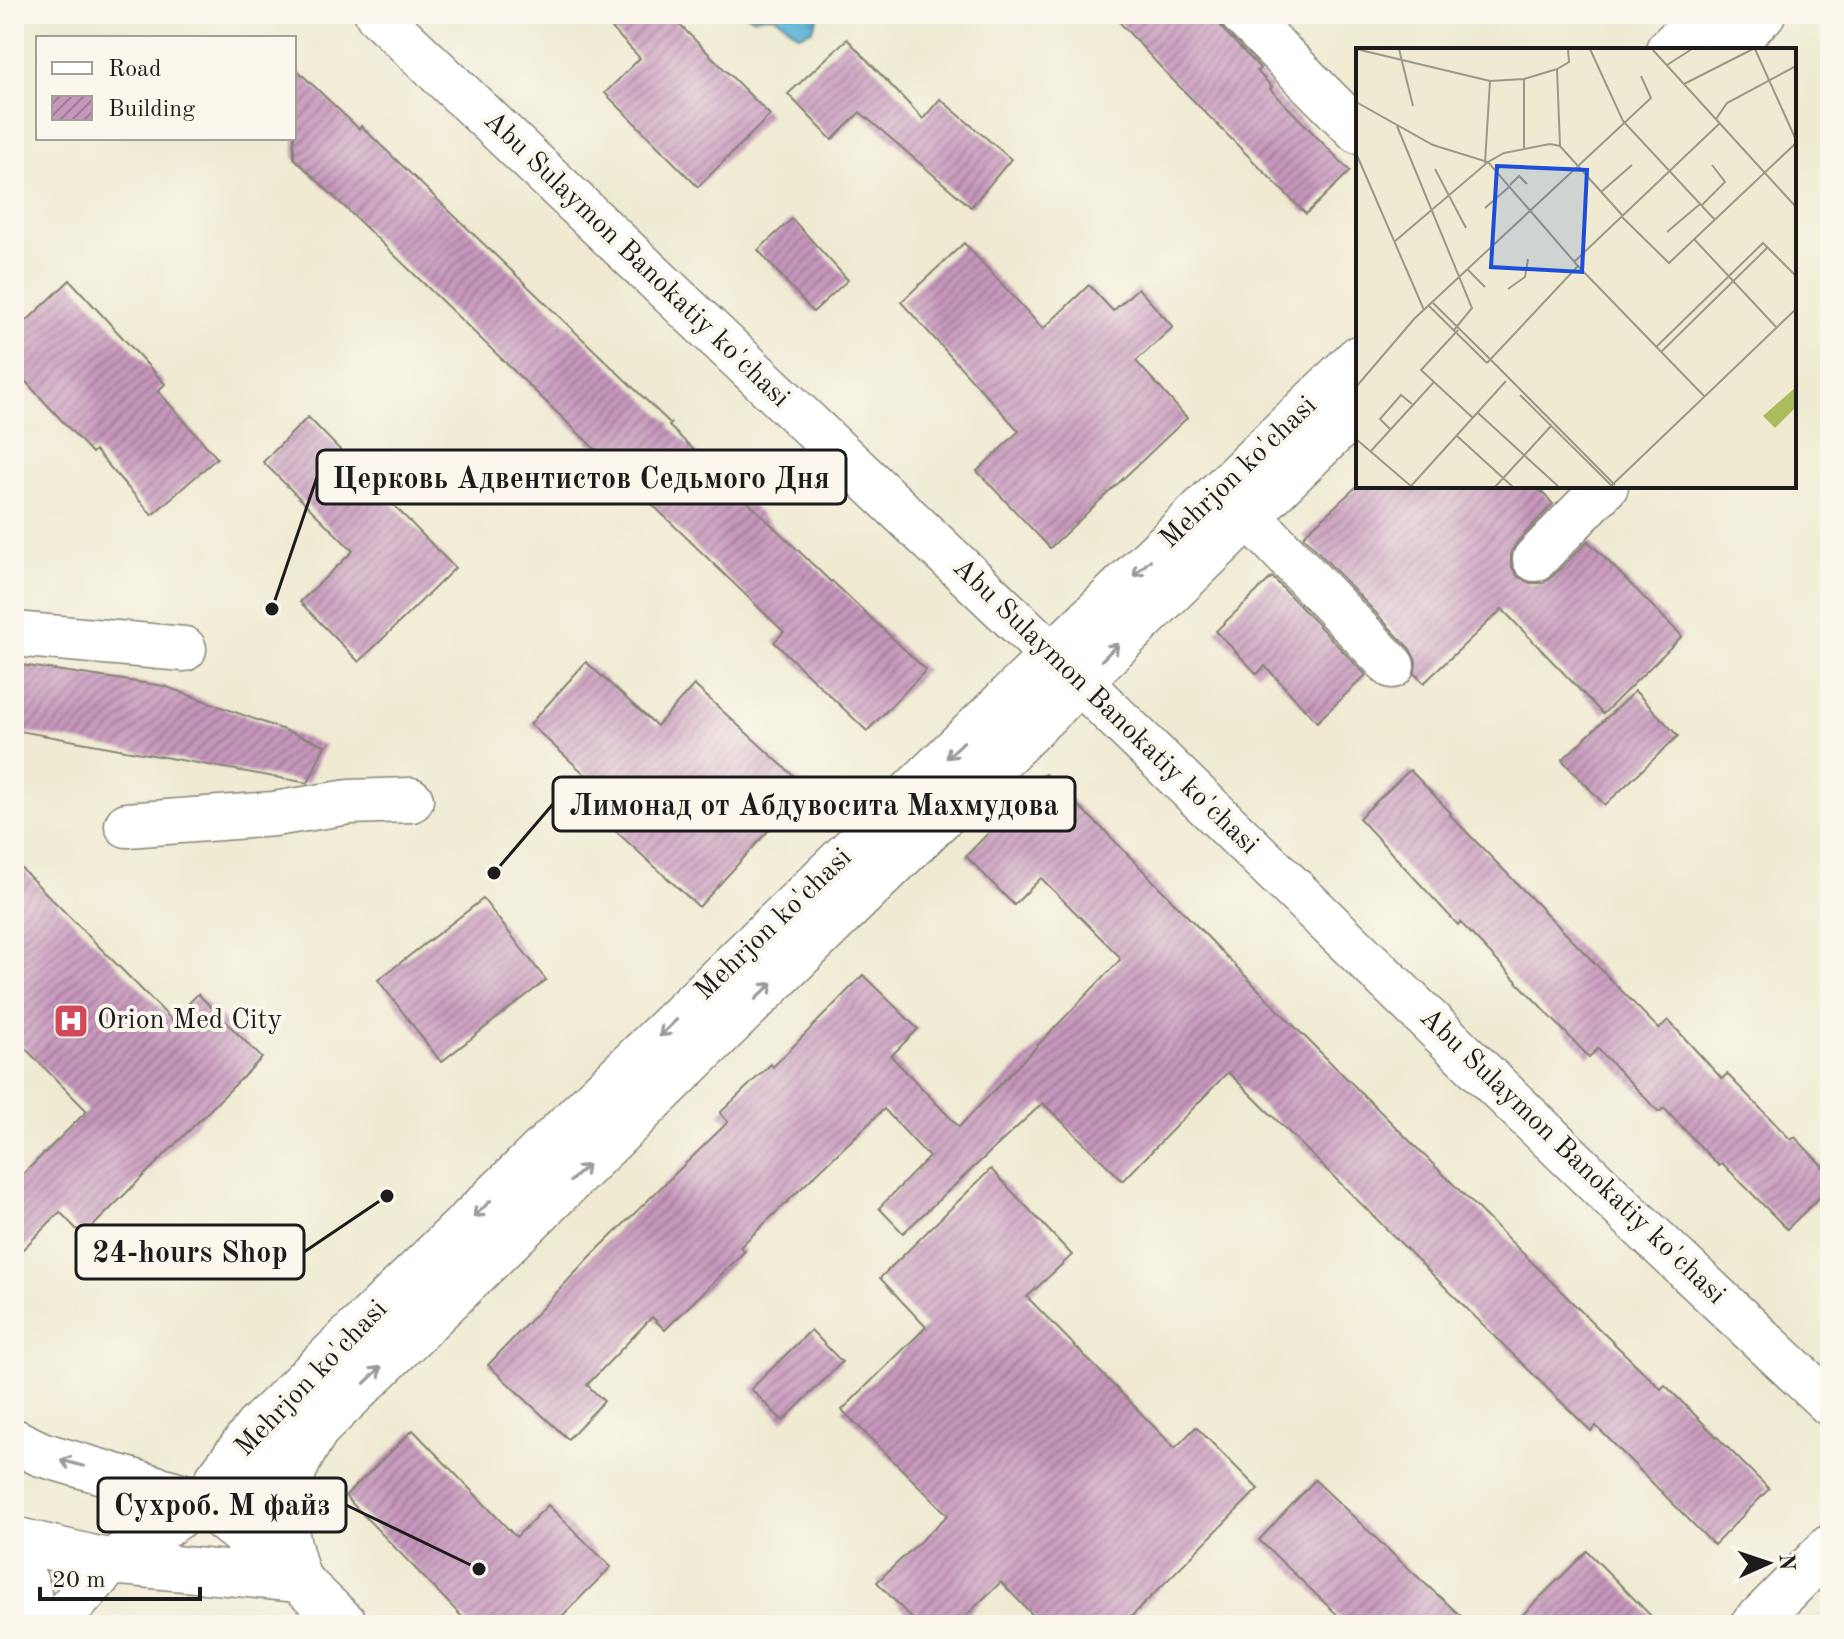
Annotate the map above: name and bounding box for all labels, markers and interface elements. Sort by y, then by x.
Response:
legend [36,36,296,140]
inset map [1356,48,1796,488]
text: Road [108,58,161,82]
text: Building [108,98,195,122]
street label: Abu Sulaymon Banokatiy ko'chasi [478,107,794,413]
street label: Mehrjon ko'chasi [1156,392,1322,554]
callout: Церковь Адвентистов Седьмого Дня [317,450,846,504]
text: Церковь Адвентистов Седьмого Дня [332,465,830,495]
street label: Abu Sulaymon Banokatiy ko'chasi [947,554,1263,860]
one-way arrow [1132,559,1152,578]
one-way arrow [1100,643,1120,662]
one-way arrow [945,740,965,759]
callout: Лимонад от Абдувосита Махмудова [553,777,1075,831]
text: Лимонад от Абдувосита Махмудова [569,792,1059,822]
street label: Mehrjon ko'chasi [691,844,857,1006]
one-way arrow [754,982,773,1001]
hospital icon: Orion Med City [52,1002,90,1040]
street label: Abu Sulaymon Banokatiy ko'chasi [1414,1004,1730,1310]
place label: Orion Med City [97,1007,282,1035]
one-way arrow [659,1018,678,1037]
one-way arrow [569,1164,588,1183]
one-way arrow [473,1199,492,1218]
callout: 24-hours Shop [76,1225,304,1279]
text: 24-hours Shop [92,1239,288,1269]
street label: Mehrjon ko'chasi [231,1296,393,1462]
one-way arrow [363,1365,383,1384]
one-way arrow [60,1455,86,1470]
callout: Сухроб. М файз [98,1478,346,1532]
text: Сухроб. М файз [114,1492,330,1522]
north arrow [1728,1523,1808,1603]
scale bar [40,1551,200,1601]
text: N [1775,1553,1797,1571]
text: 20 m [52,1569,106,1593]

